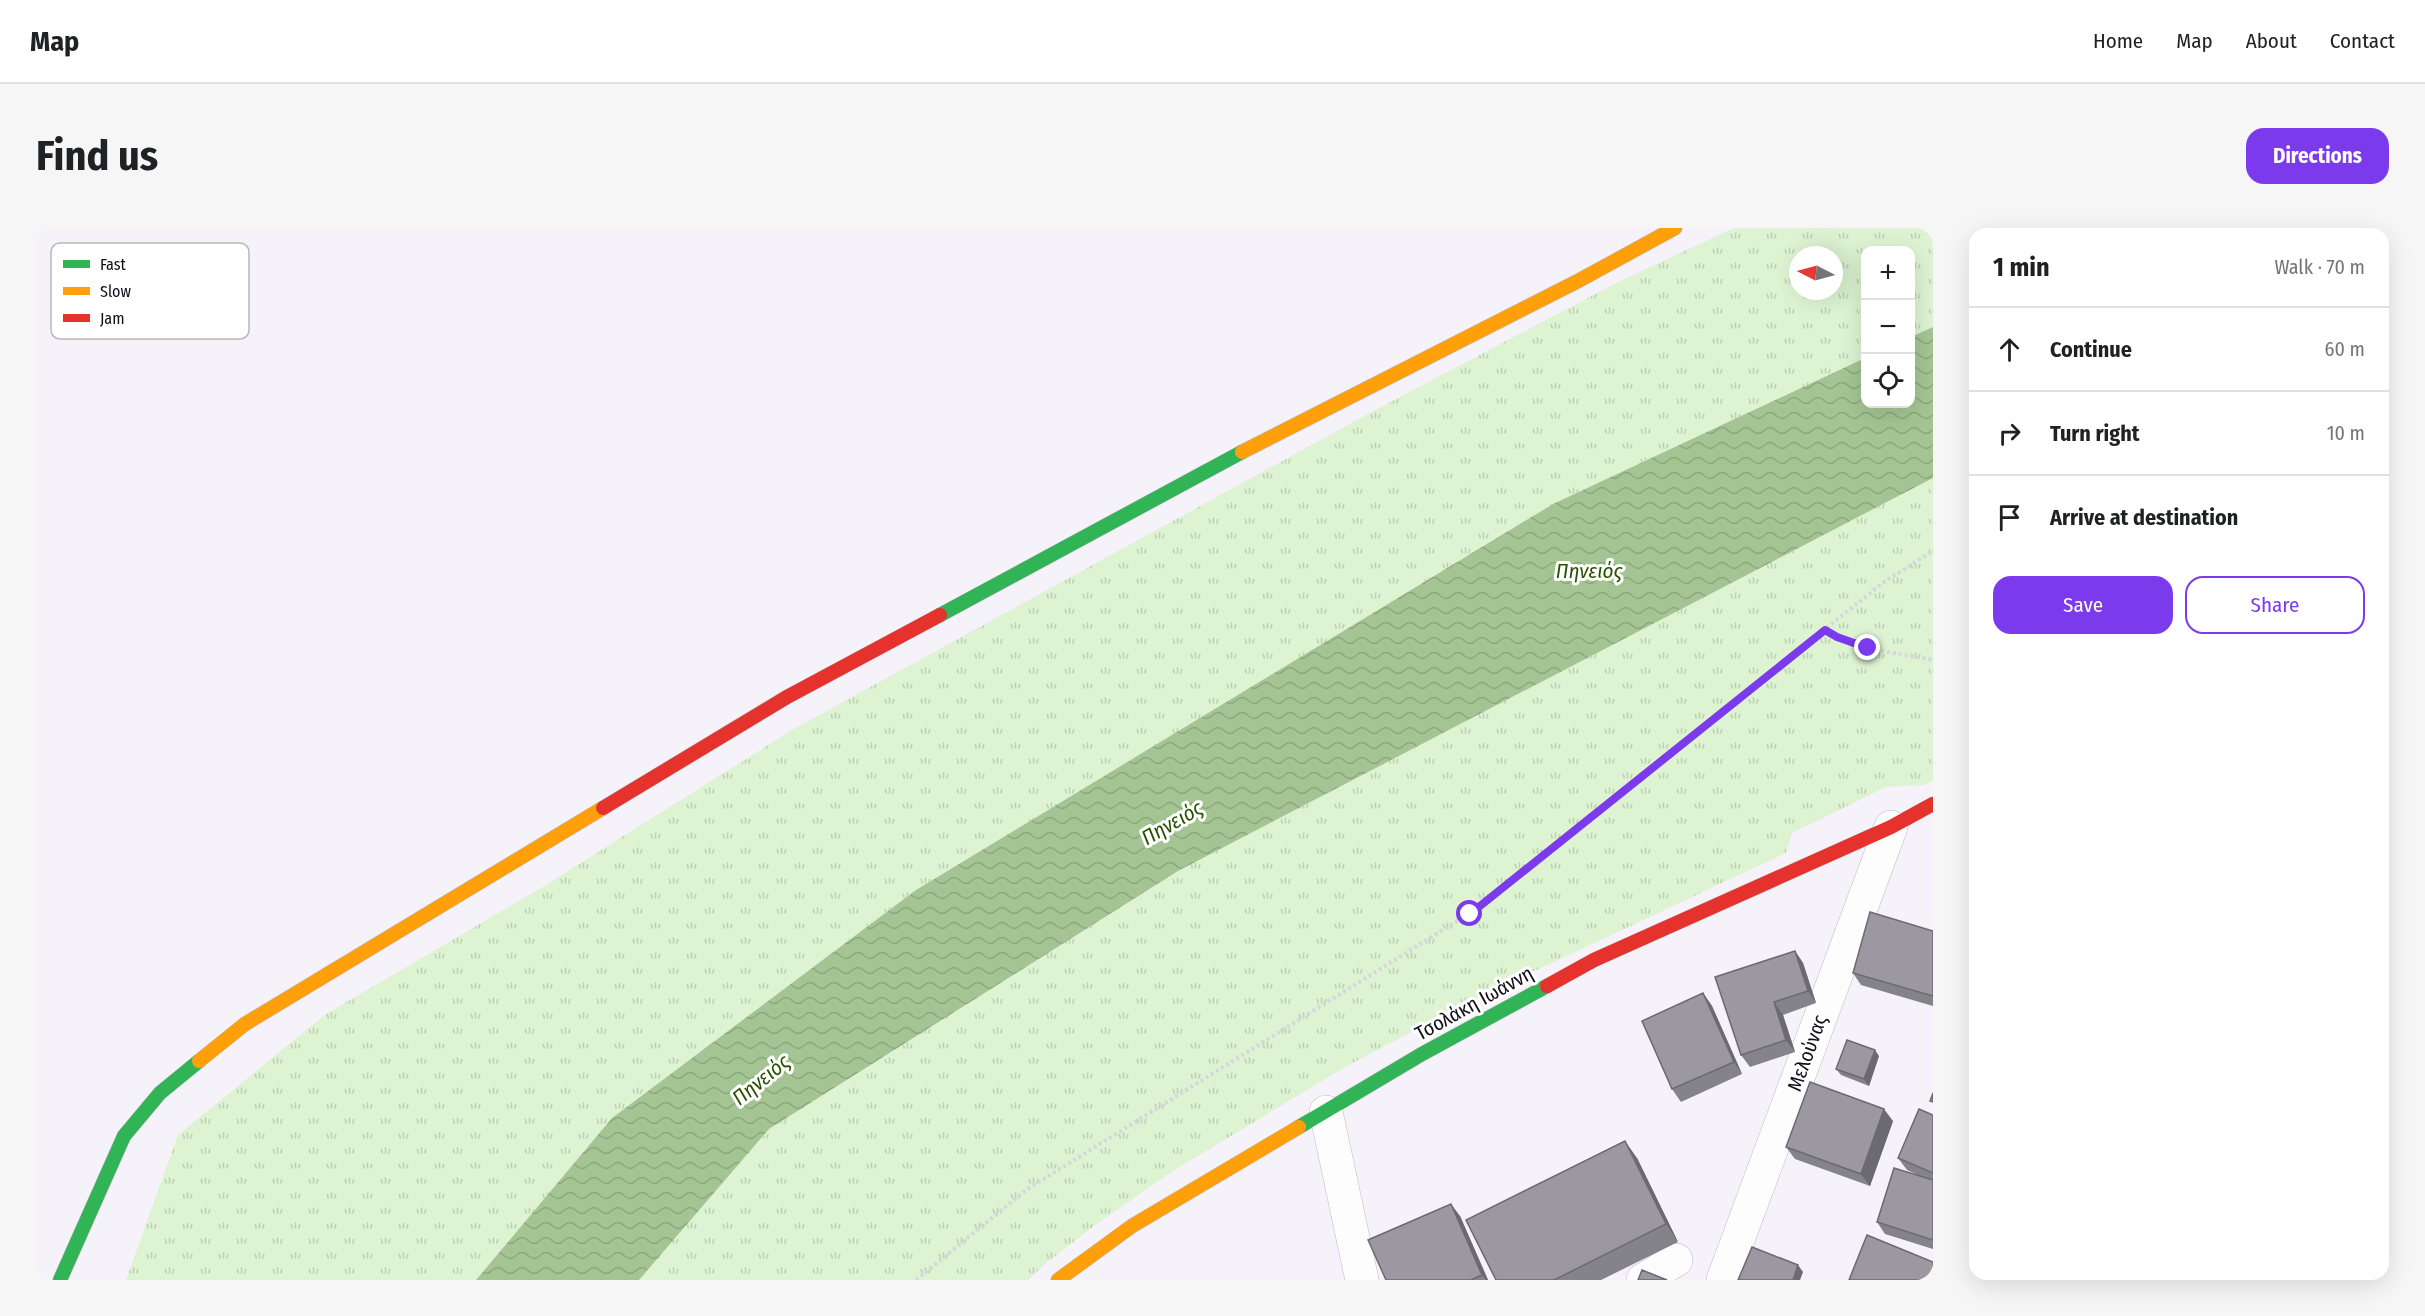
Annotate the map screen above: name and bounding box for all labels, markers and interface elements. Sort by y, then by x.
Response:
text: Map [30,25,79,58]
text: Home [2093,28,2143,54]
text: Map [2176,28,2213,54]
text: About [2246,28,2297,54]
text: Contact [2330,28,2395,54]
button: Directions [2246,128,2389,184]
text: Find us [36,131,158,181]
legend [51,243,249,339]
north arrow [1789,246,1843,300]
map controls [1861,246,1915,408]
button: + [1861,246,1915,300]
text: 1 min [1993,252,2050,283]
text: Fast [100,255,127,274]
text: Walk · 70 m [2274,255,2365,279]
text: Slow [100,282,131,301]
button: − [1861,300,1915,354]
text: Jam [100,309,125,328]
icon: ahead [1993,333,2026,366]
text: Continue [2050,336,2132,363]
text: 60 m [2325,337,2365,361]
button: locate [1861,354,1915,408]
icon: right [1993,417,2026,450]
text: Turn right [2050,420,2139,447]
text: 10 m [2327,421,2365,445]
icon: arrive [1993,501,2026,534]
text: Arrive at destination [2050,504,2238,531]
water label: Πηνειός [1556,558,1623,584]
button: Save [1993,576,2173,634]
button: Share [2185,576,2365,634]
route end [1854,634,1880,660]
water label: Πηνειός [1137,795,1208,851]
route start [1456,900,1482,926]
street label: Τσολάκη Ιωάννη [1411,961,1537,1045]
street label: Μελούνας [1782,1011,1832,1095]
water label: Πηνειός [727,1048,796,1111]

